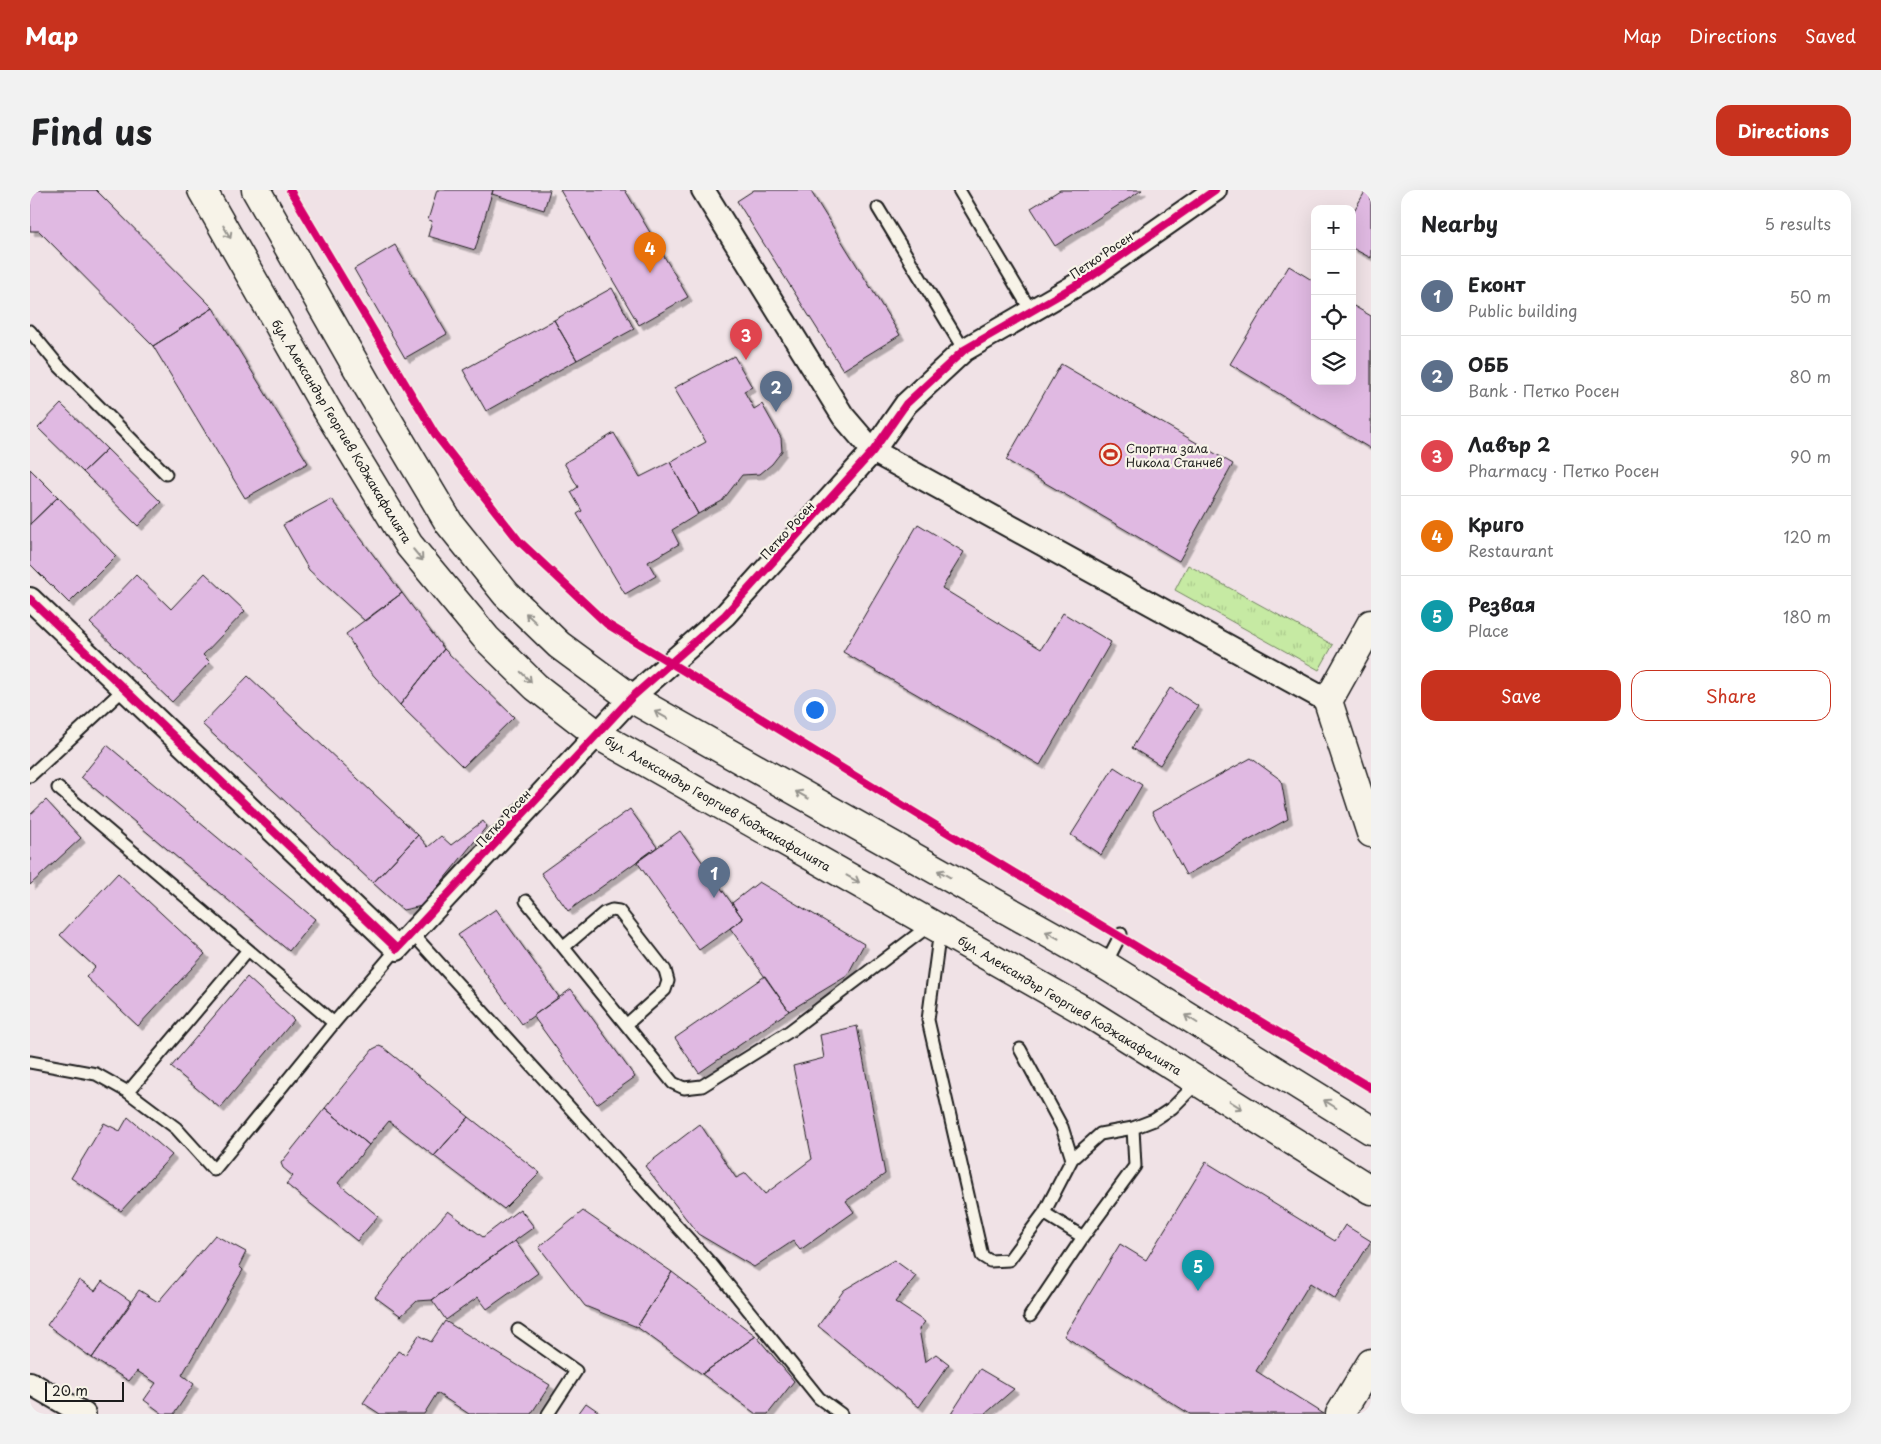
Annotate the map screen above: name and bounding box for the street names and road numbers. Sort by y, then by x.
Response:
street label: Петко Росен [1066,227,1136,283]
street label: бул. Александър Георгиев Коджакафалията [268,316,417,547]
street label: Петко Росен [756,497,818,563]
street label: бул. Александър Георгиев Коджакафалията [602,731,835,876]
street label: Петко Росен [472,785,534,851]
street label: бул. Александър Георгиев Коджакафалията [955,931,1186,1080]

